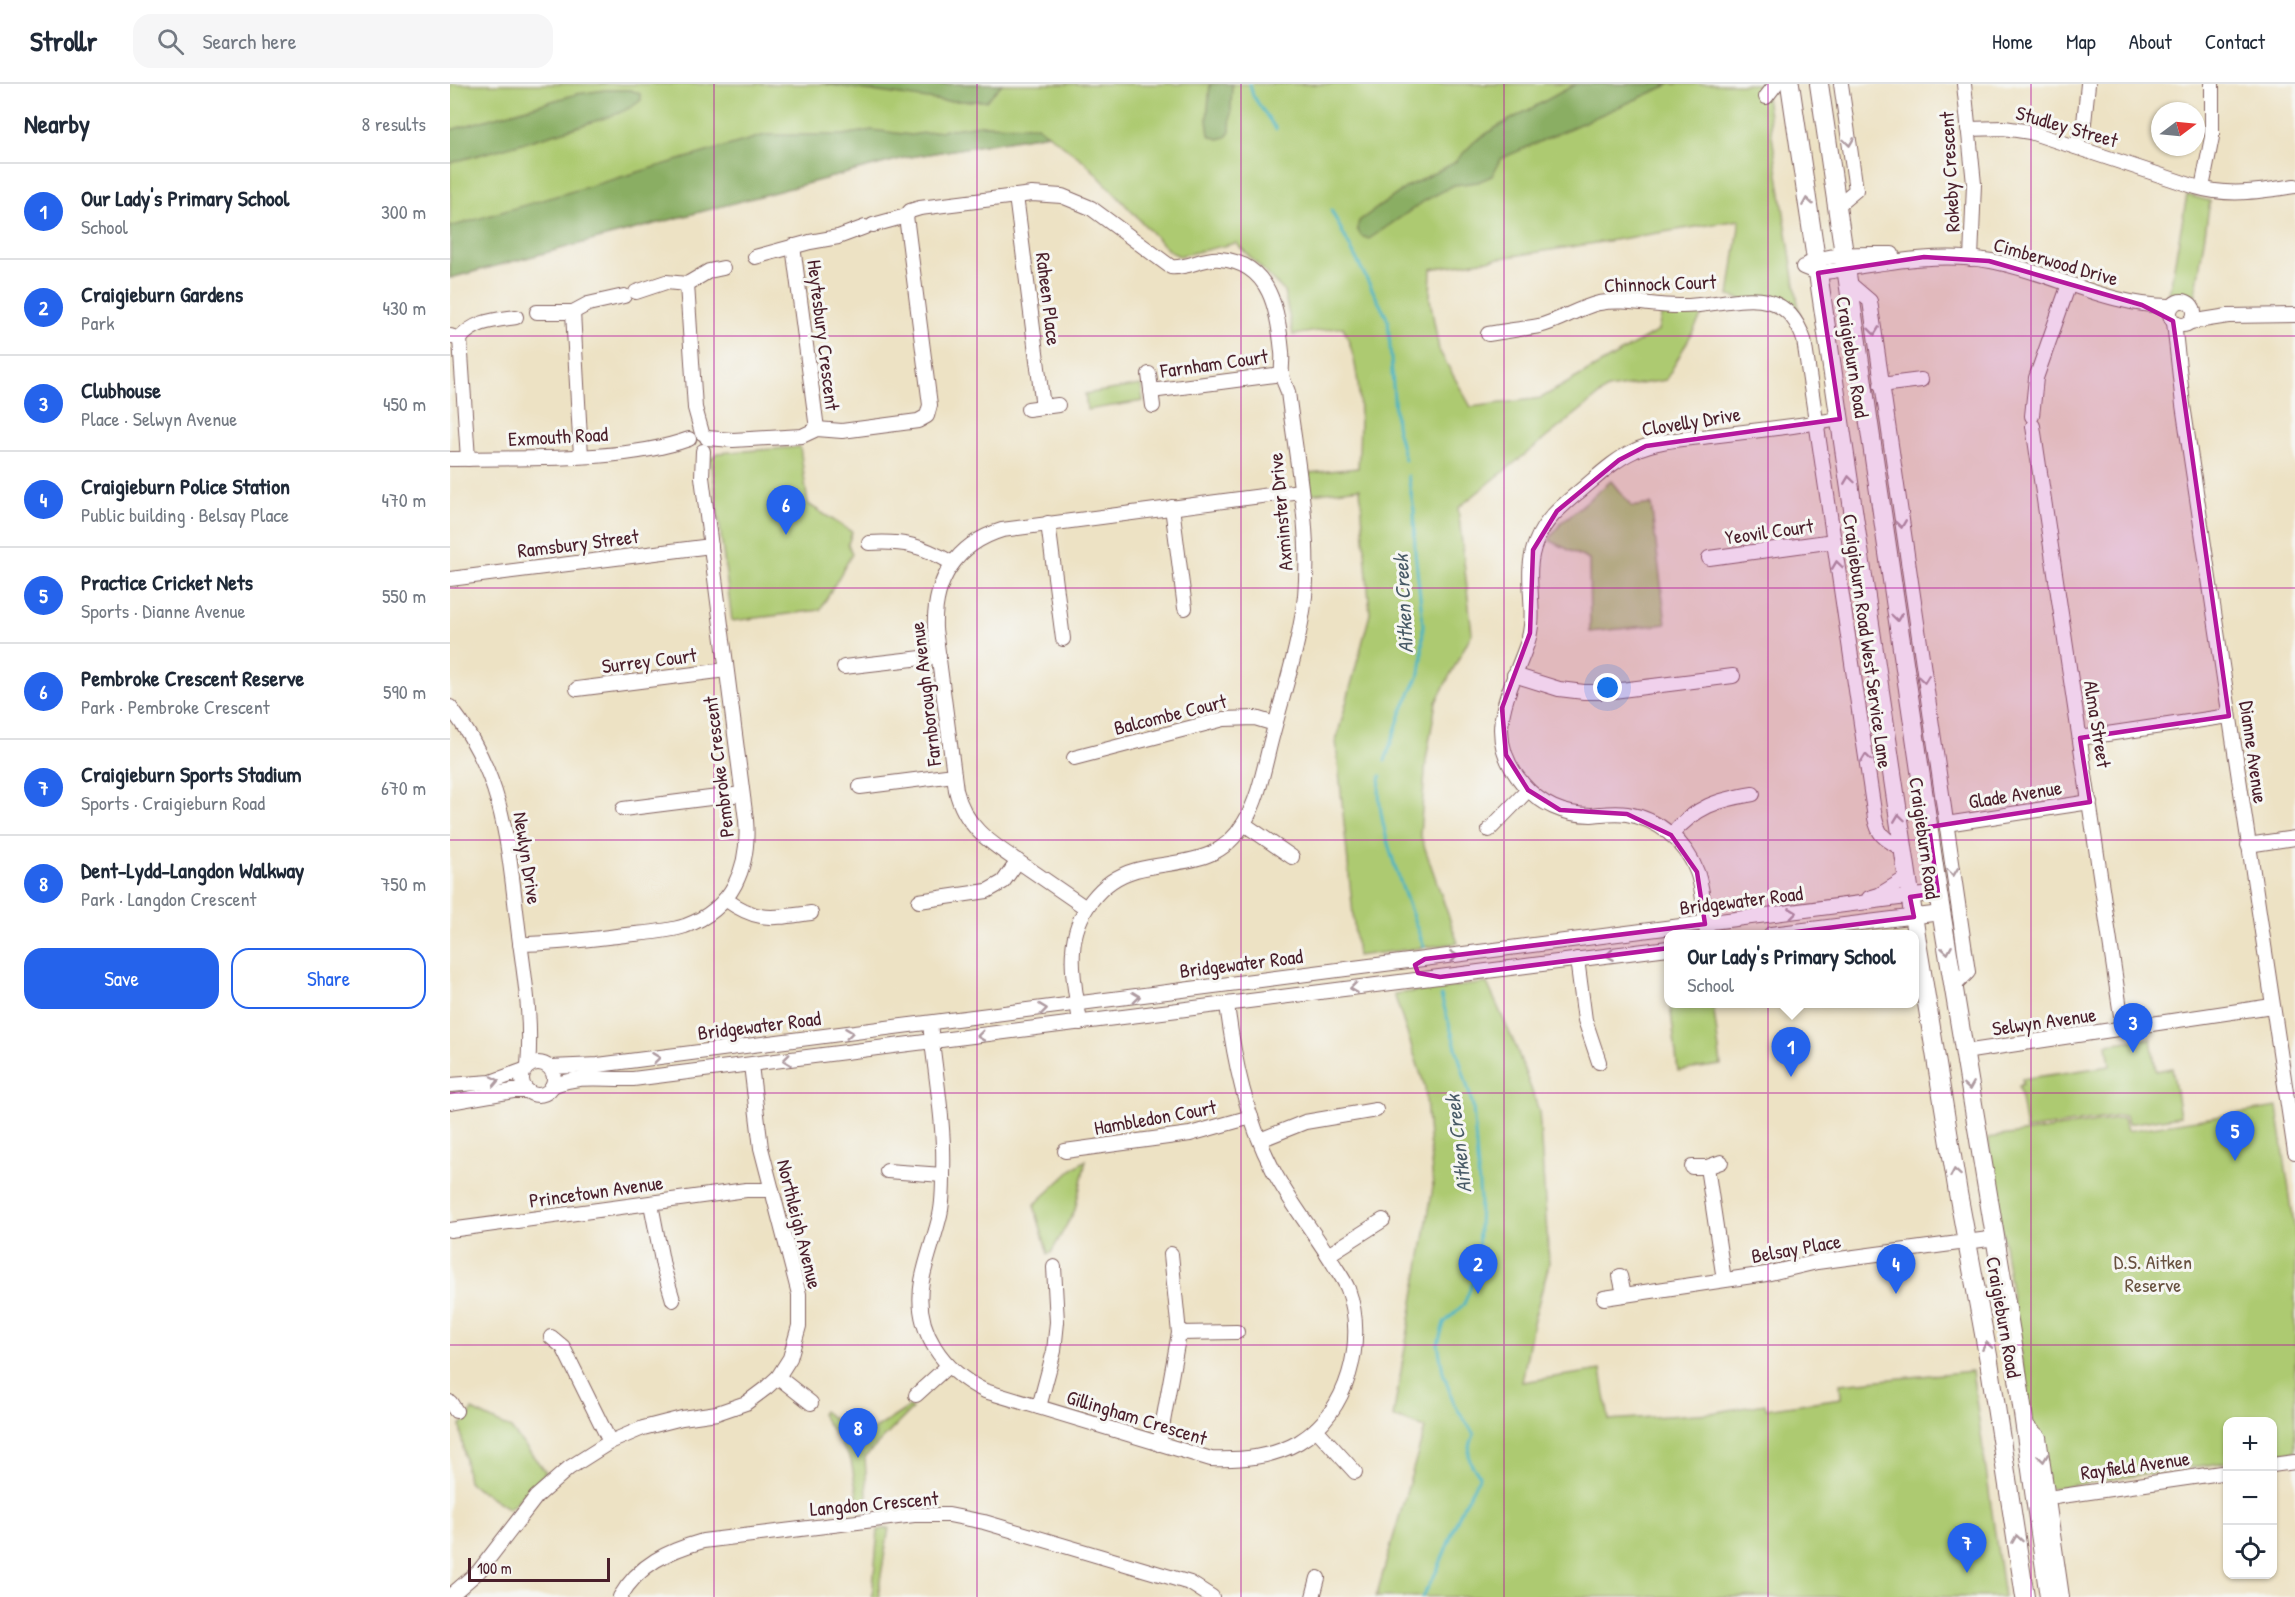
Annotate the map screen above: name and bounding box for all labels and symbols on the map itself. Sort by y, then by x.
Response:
street label: Studley Street [2013,99,2122,154]
north arrow [2151,102,2205,156]
street label: Rokeby Crescent [1932,110,1966,233]
one-way arrow [1843,137,1855,147]
one-way arrow [1801,197,1813,206]
street label: Cimberwood Drive [1991,230,2121,292]
street label: Raheen Place [1030,251,1068,347]
street label: Heytesbury Crescent [801,258,847,413]
street label: Chinnock Court [1603,268,1718,298]
street label: Craigieburn Road [1830,294,1876,420]
one-way arrow [1868,327,1880,336]
street label: Farnham Court [1158,342,1271,384]
street label: Clovelly Drive [1640,400,1742,442]
street label: Exmouth Road [507,420,609,452]
street label: Axminster Drive [1261,452,1299,572]
one-way arrow [1843,476,1855,485]
pin: 6 [766,486,806,535]
street label: Yeovil Court [1723,511,1816,551]
street label: Craigieburn Road West Service Lane [1837,512,1899,770]
one-way arrow [1895,520,1907,529]
street label: Ramsbury Street [516,522,641,564]
water label: Aitken Creek [1386,552,1420,654]
one-way arrow [1832,560,1844,569]
one-way arrow [1891,613,1903,622]
street label: Farnborough Avenue [903,620,947,768]
street label: Surrey Court [600,641,699,679]
your location [1593,673,1622,702]
one-way arrow [1918,675,1930,684]
street label: Alma Street [2078,679,2118,771]
street label: Balcombe Court [1111,687,1230,741]
street label: Pembroke Crescent [696,694,740,839]
street label: Dianne Avenue [2233,699,2275,805]
one-way arrow [1860,753,1872,762]
street label: Glade Avenue [1967,773,2063,815]
street label: Craigieburn Road [1903,775,1947,901]
street label: Newlyn Drive [507,810,549,906]
one-way arrow [1893,814,1906,824]
one-way arrow [1947,868,1959,877]
street label: Bridgewater Road [1678,879,1804,921]
one-way arrow [1789,907,1798,920]
street label: Bridgewater Road [1178,942,1304,984]
one-way arrow [1940,945,1953,955]
one-way arrow [1605,948,1615,961]
one-way arrow [1449,950,1459,962]
one-way arrow [1349,981,1359,993]
one-way arrow [1131,991,1140,1003]
street label: Selwyn Avenue [1990,1000,2098,1042]
one-way arrow [1038,1003,1047,1015]
street label: Bridgewater Road [696,1004,822,1046]
pin: 3 [2114,1004,2152,1053]
one-way arrow [845,1028,854,1040]
pin: 1 [1772,1028,1810,1077]
one-way arrow [976,1029,985,1041]
one-way arrow [651,1052,660,1064]
one-way arrow [782,1053,792,1066]
one-way arrow [490,1075,500,1088]
one-way arrow [1963,1081,1975,1091]
water label: Aitken Creek [1437,1091,1478,1195]
street label: Hambledon Court [1092,1093,1219,1141]
pin: 5 [2216,1112,2254,1161]
street label: Northleigh Avenue [771,1157,829,1291]
street label: Princetown Avenue [527,1168,665,1214]
one-way arrow [1949,1169,1962,1179]
street label: Belsay Place [1749,1227,1843,1269]
pin: 2 [1458,1244,1498,1294]
pin: 4 [1876,1244,1916,1294]
park label: D.S. Aitken Reserve [2114,1248,2192,1298]
street label: Craigieburn Road [1980,1254,2028,1380]
one-way arrow [1981,1342,1994,1352]
street label: Gillingham Crescent [1063,1383,1212,1452]
pin: 8 [838,1408,878,1458]
street label: Rayfield Avenue [2079,1444,2191,1486]
one-way arrow [2036,1453,2048,1463]
street label: Langdon Crescent [809,1484,940,1522]
pin: 7 [1948,1524,1987,1573]
one-way arrow [2011,1535,2023,1544]
scale bar [468,1555,610,1582]

